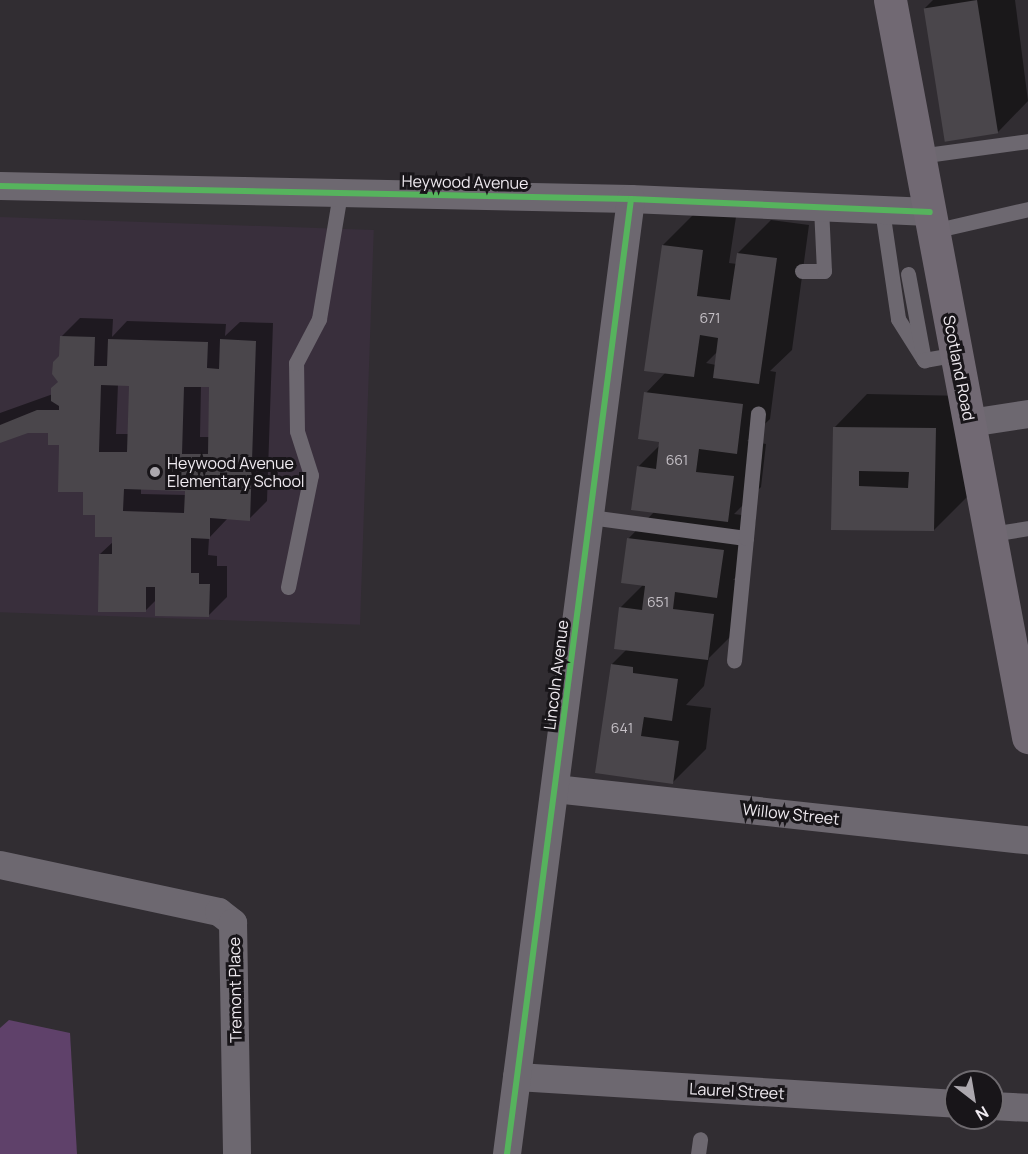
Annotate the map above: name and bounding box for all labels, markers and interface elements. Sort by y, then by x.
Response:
street label: Heywood Avenue [401,171,529,193]
house number: 671 [699,310,721,326]
street label: Scotland Road [939,314,979,422]
house number: 661 [666,452,688,468]
place label: Heywood Avenue Elementary School [167,453,305,491]
marker: Heywood Avenue Elementary School [148,465,162,479]
house number: 651 [647,594,669,610]
street label: Lincoln Avenue [540,619,572,731]
house number: 641 [611,720,633,736]
street label: Willow Street [742,799,840,829]
street label: Tremont Place [224,937,246,1043]
north arrow [944,1070,1004,1130]
street label: Laurel Street [689,1079,785,1103]
text: N [972,1101,993,1126]

